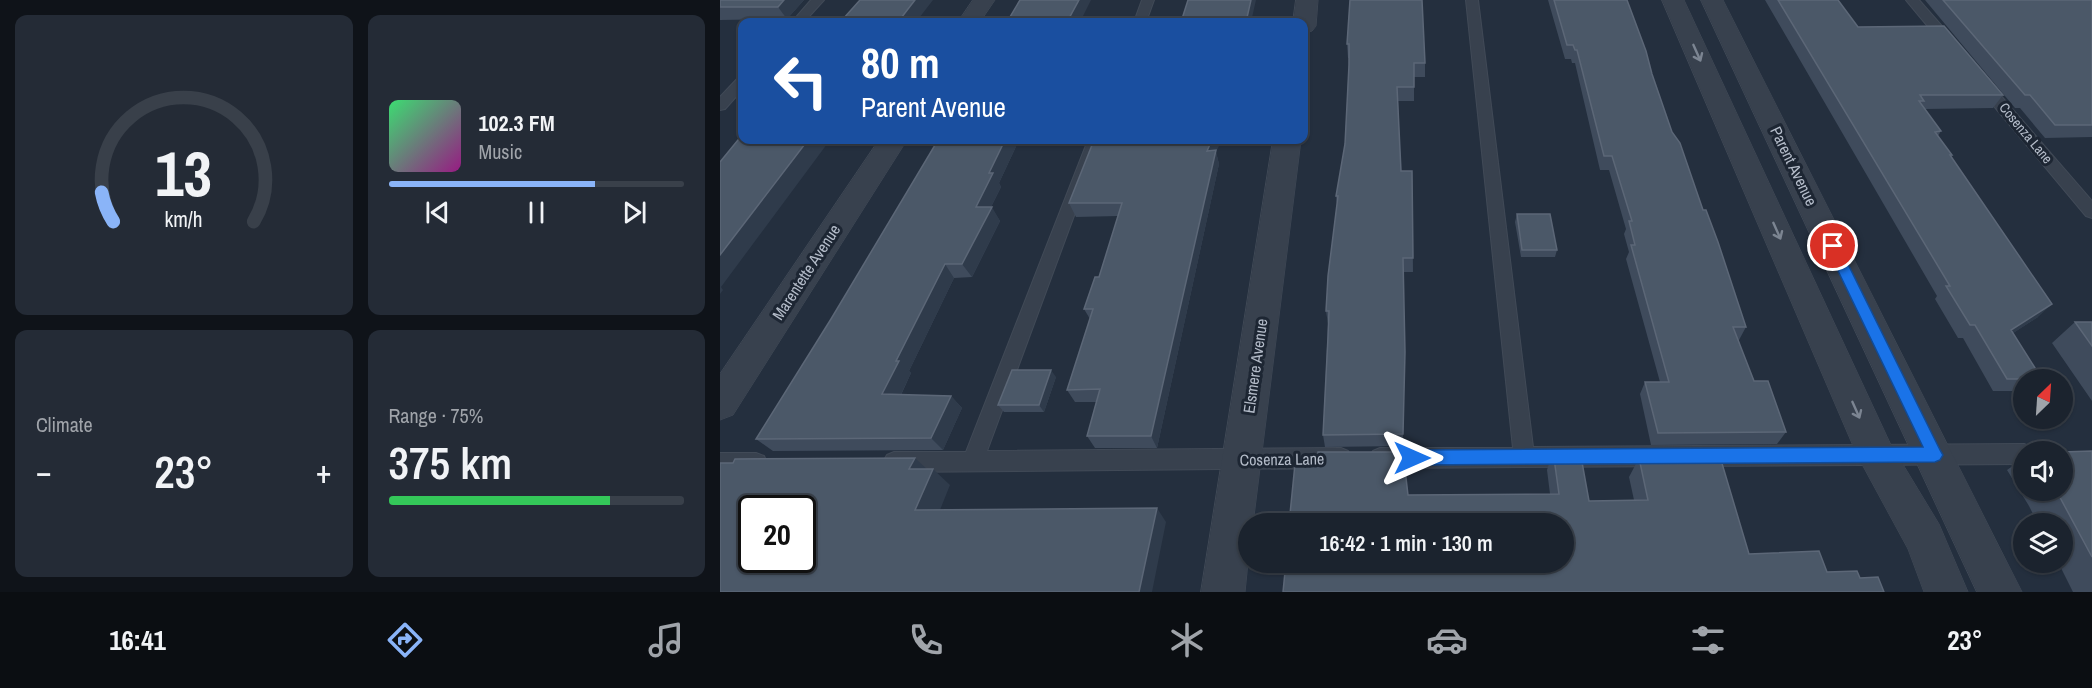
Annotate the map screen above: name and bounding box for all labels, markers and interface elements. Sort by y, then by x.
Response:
text: 80 m [861,35,940,91]
icon: left [762,42,840,120]
one-way arrow [1692,44,1704,62]
text: Parent Avenue [861,89,1006,125]
street label: Cosenza Lane [1995,99,2057,167]
text: 102.3 FM [479,108,555,138]
street label: Parent Avenue [1765,123,1823,209]
text: 13 [155,131,212,215]
text: Music [479,138,522,165]
icon: previous [421,196,454,229]
icon: pause [520,196,553,229]
icon: next [618,196,651,229]
text: km/h [165,205,203,234]
street label: Marentette Avenue [767,220,845,324]
pin [1807,220,1858,271]
one-way arrow [1771,222,1783,240]
icon: arrive [1816,229,1849,262]
street label: Elsmere Avenue [1237,317,1273,415]
north arrow [2013,369,2073,429]
map controls [2013,369,2073,573]
one-way arrow [1850,400,1862,418]
text: Range · 75% [389,402,483,429]
text: Climate [36,411,93,438]
position arrow [1380,426,1444,490]
text: 375 km [389,432,512,493]
text: 23° [154,441,213,502]
button: sound [2013,441,2073,501]
street label: Cosenza Lane [1240,447,1324,471]
text: − [36,449,52,493]
text: + [316,449,331,493]
speed limit sign: 20 [738,495,816,573]
button: layers [2013,513,2073,573]
text: 16:42 · 1 min · 130 m [1319,528,1493,558]
icon: directions [384,619,426,661]
icon: music [645,619,687,661]
icon: phone [905,619,947,661]
icon: climate [1166,619,1208,661]
icon: car [1426,619,1468,661]
icon: filters [1687,619,1729,661]
text: 16:41 [109,622,166,658]
text: 23° [1947,622,1983,658]

